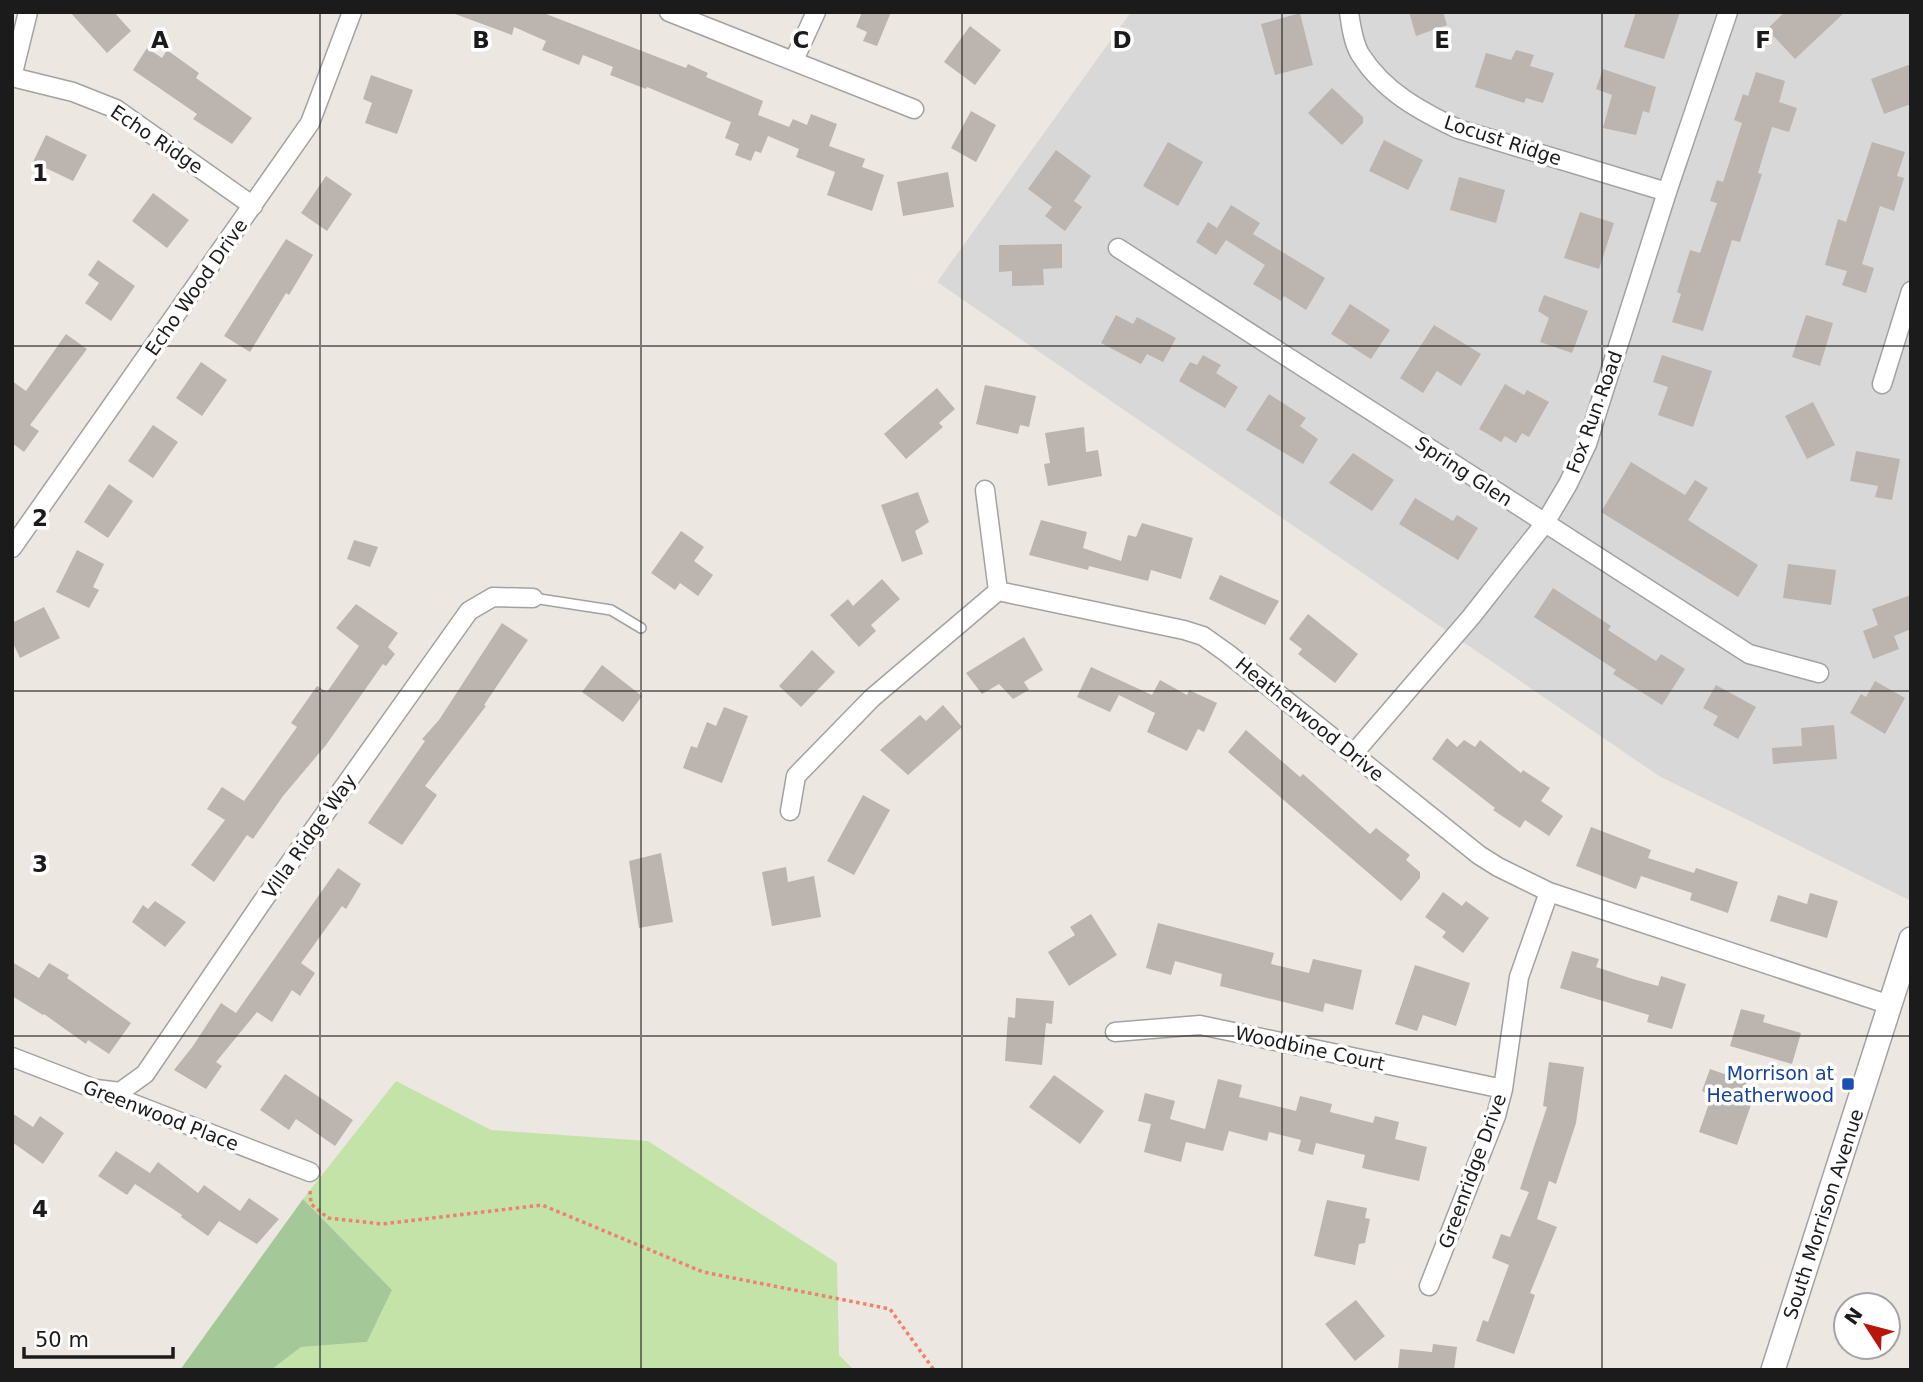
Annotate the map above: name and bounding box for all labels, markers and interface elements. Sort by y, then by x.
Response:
text: A [151,27,169,53]
text: B [472,27,490,53]
text: C [793,27,809,53]
text: D [1112,27,1132,53]
text: E [1434,27,1450,53]
text: F [1755,27,1771,53]
street label: Echo Ridge [107,100,207,178]
street label: Locust Ridge [1442,111,1564,169]
text: 1 [32,160,48,186]
street label: Echo Wood Drive [141,214,251,360]
street label: Fox Run Road [1562,348,1626,476]
street label: Spring Glen [1411,432,1517,510]
text: 2 [32,505,48,531]
street label: Heatherwood Drive [1232,653,1388,785]
street label: Villa Ridge Way [258,770,360,902]
text: 3 [32,851,48,877]
street label: Woodbine Court [1233,1021,1387,1075]
place label: Morrison at Heatherwood [1707,1062,1834,1106]
street label: Greenwood Place [80,1075,242,1155]
marker: Morrison at Heatherwood [1840,1076,1856,1092]
street label: Greenridge Drive [1434,1091,1510,1251]
street label: South Morrison Avenue [1779,1106,1867,1322]
text: 4 [32,1196,48,1222]
north arrow [1832,1291,1902,1361]
text: N [1840,1303,1867,1329]
scale bar [24,1316,173,1360]
text: 50 m [35,1328,89,1352]

